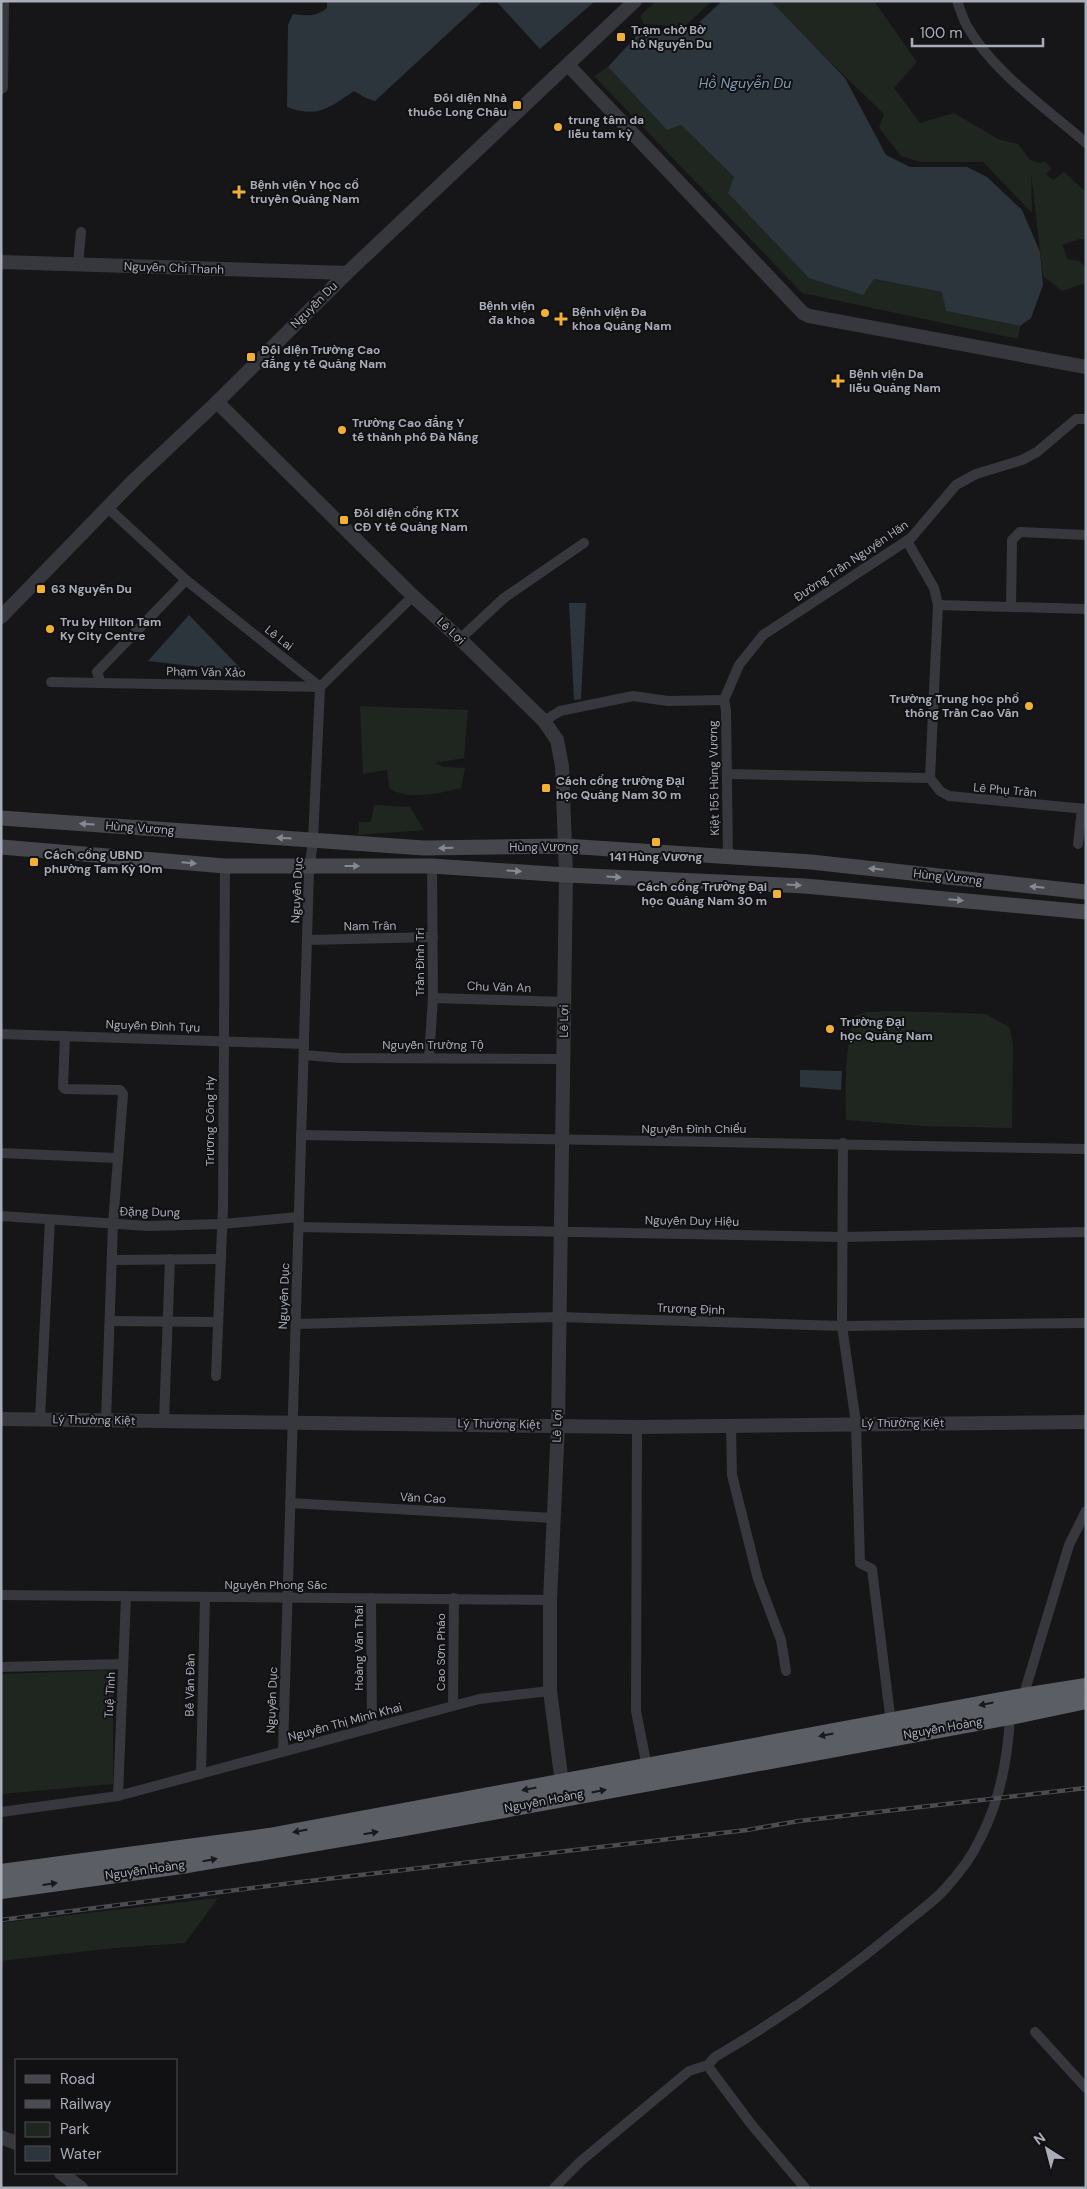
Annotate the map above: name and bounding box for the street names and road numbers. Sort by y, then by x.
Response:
street label: Nguyễn Chí Thanh [124,258,224,278]
street label: Nguyễn Du [287,278,341,332]
street label: Đường Trần Nguyên Hãn [791,517,911,605]
street label: Lê Lợi [433,614,469,648]
street label: Lê Lai [262,622,297,654]
street label: Phạm Văn Xảo [166,663,246,681]
street label: Kiệt 155 Hùng Vương [705,720,723,836]
street label: Lê Phụ Trần [973,779,1038,801]
street label: Hùng Vương [105,818,175,838]
street label: Hùng Vương [509,839,579,855]
street label: Nguyễn Dục [287,856,307,924]
street label: Hùng Vương [913,865,984,889]
street label: Nam Trân [344,918,397,934]
street label: Trần Đình Tri [412,928,428,996]
street label: Chu Văn An [467,978,532,996]
street label: Lê Lợi [556,1004,572,1038]
street label: Nguyễn Đình Tựu [105,1016,201,1036]
street label: Nguyễn Trường Tộ [382,1037,484,1053]
street label: Trương Công Hy [202,1075,218,1166]
street label: Nguyễn Đình Chiểu [642,1121,747,1137]
street label: Đặng Dung [120,1203,181,1221]
street label: Nguyễn Duy Hiệu [645,1212,739,1230]
street label: Nguyễn Dục [275,1262,293,1330]
street label: Trương Định [657,1300,725,1318]
street label: Lê Lợi [548,1409,566,1443]
street label: Lý Thường Kiệt [52,1411,136,1429]
street label: Lý Thường Kiệt [457,1415,541,1433]
street label: Lý Thường Kiệt [861,1415,945,1431]
street label: Văn Cao [400,1489,446,1507]
street label: Nguyễn Phong Sắc [225,1577,328,1593]
street label: Hoàng Văn Thái [351,1605,367,1691]
street label: Cao Sơn Pháo [433,1613,449,1691]
street label: Bế Văn Đàn [181,1653,199,1717]
street label: Nguyễn Dục [263,1666,281,1734]
street label: Tuệ Tĩnh [101,1671,119,1718]
street label: Nguyễn Thị Minh Khai [286,1699,404,1745]
street label: Nguyễn Hoàng [902,1713,984,1743]
street label: Nguyễn Hoàng [503,1785,585,1817]
street label: Nguyễn Hoàng [104,1856,186,1884]

